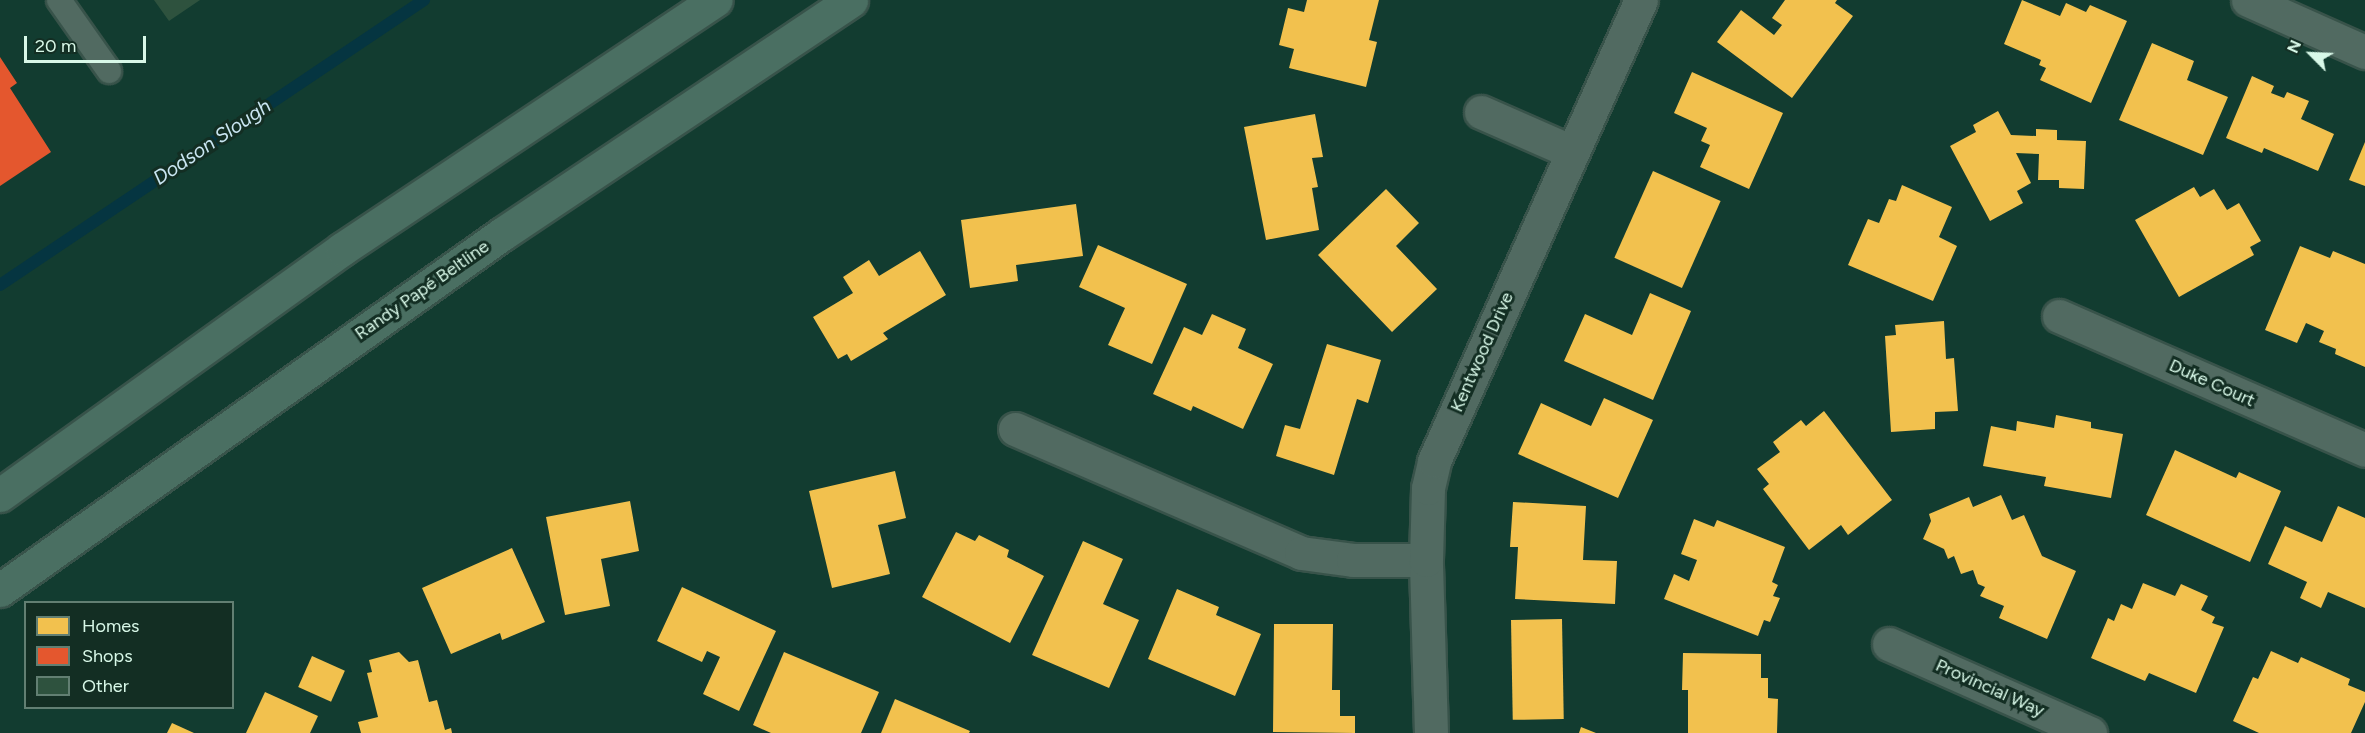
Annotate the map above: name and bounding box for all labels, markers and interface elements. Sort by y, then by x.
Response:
scale bar [27,24,148,62]
north arrow [2281,24,2341,84]
text: 20 m [35,35,76,57]
text: N [2283,37,2305,56]
water label: Dodson Slough [149,94,275,190]
street label: Randy Papé Beltline [351,236,493,344]
street label: Kentwood Drive [1446,289,1518,415]
street label: Duke Court [2166,355,2258,411]
legend [24,601,234,709]
text: Homes [82,615,140,637]
text: Shops [82,645,133,667]
street label: Provincial Way [1932,654,2048,722]
text: Other [82,675,129,697]

